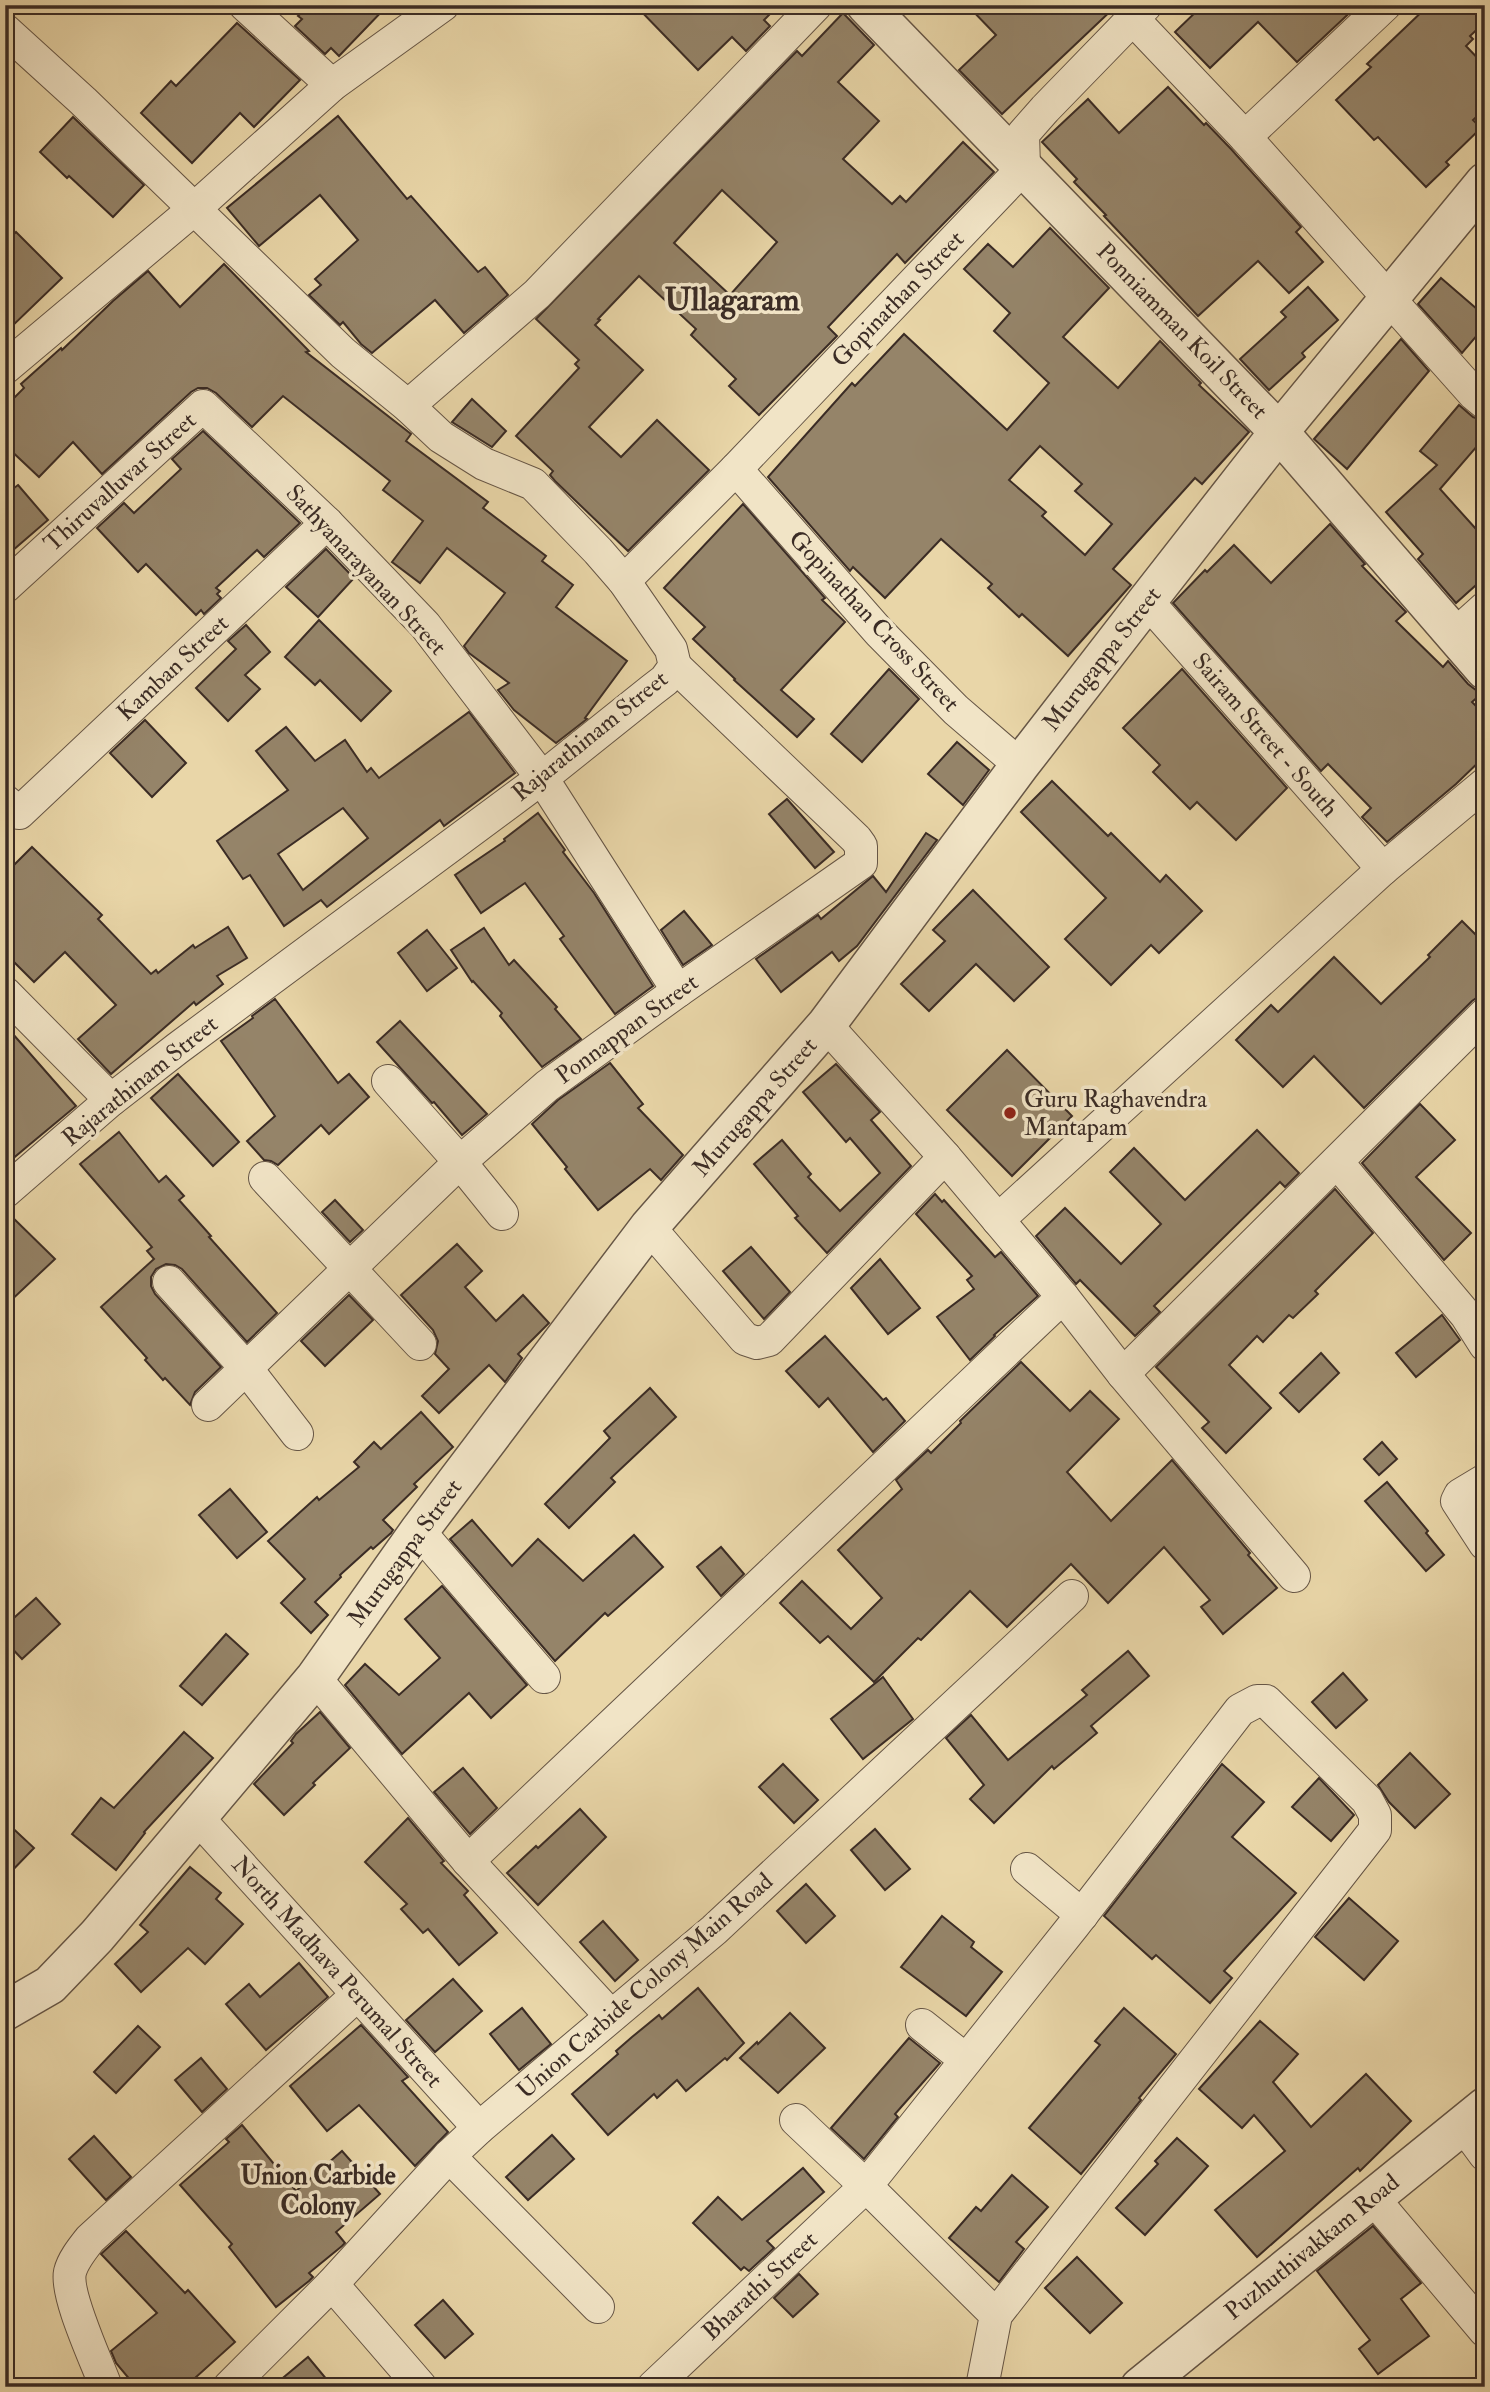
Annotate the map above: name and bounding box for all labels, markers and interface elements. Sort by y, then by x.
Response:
street label: Gopinathan Street [825,224,971,374]
street label: Ponniamman Koil Street [1090,236,1274,426]
district label: Ullagaram [664,280,800,320]
street label: Thiruvalluvar Street [37,405,203,559]
street label: Sathyanarayanan Street [279,478,453,662]
street label: Gopinathan Cross Street [782,524,966,718]
street label: Murugappa Street [1036,580,1168,738]
street label: Kamban Street [110,608,236,728]
street label: Sairam Street - South [1185,646,1345,824]
street label: Rajarathinam Street [506,663,674,808]
street label: Ponnappan Street [550,967,705,1091]
street label: Rajarathinam Street [56,1008,224,1153]
street label: Murugappa Street [686,1031,824,1183]
place label: Guru Raghavendra Mantapam [1024,1084,1208,1143]
marker: Guru Raghavendra Mantapam [1002,1105,1018,1121]
street label: Murugappa Street [341,1473,469,1633]
street label: North Madhava Perumal Street [225,1850,449,2094]
street label: Union Carbide Colony Main Road [510,1866,780,2106]
district label: Union Carbide Colony [240,2160,396,2223]
street label: Puzhuthivakkam Road [1218,2167,1406,2327]
street label: Bharathi Street [696,2225,824,2347]

